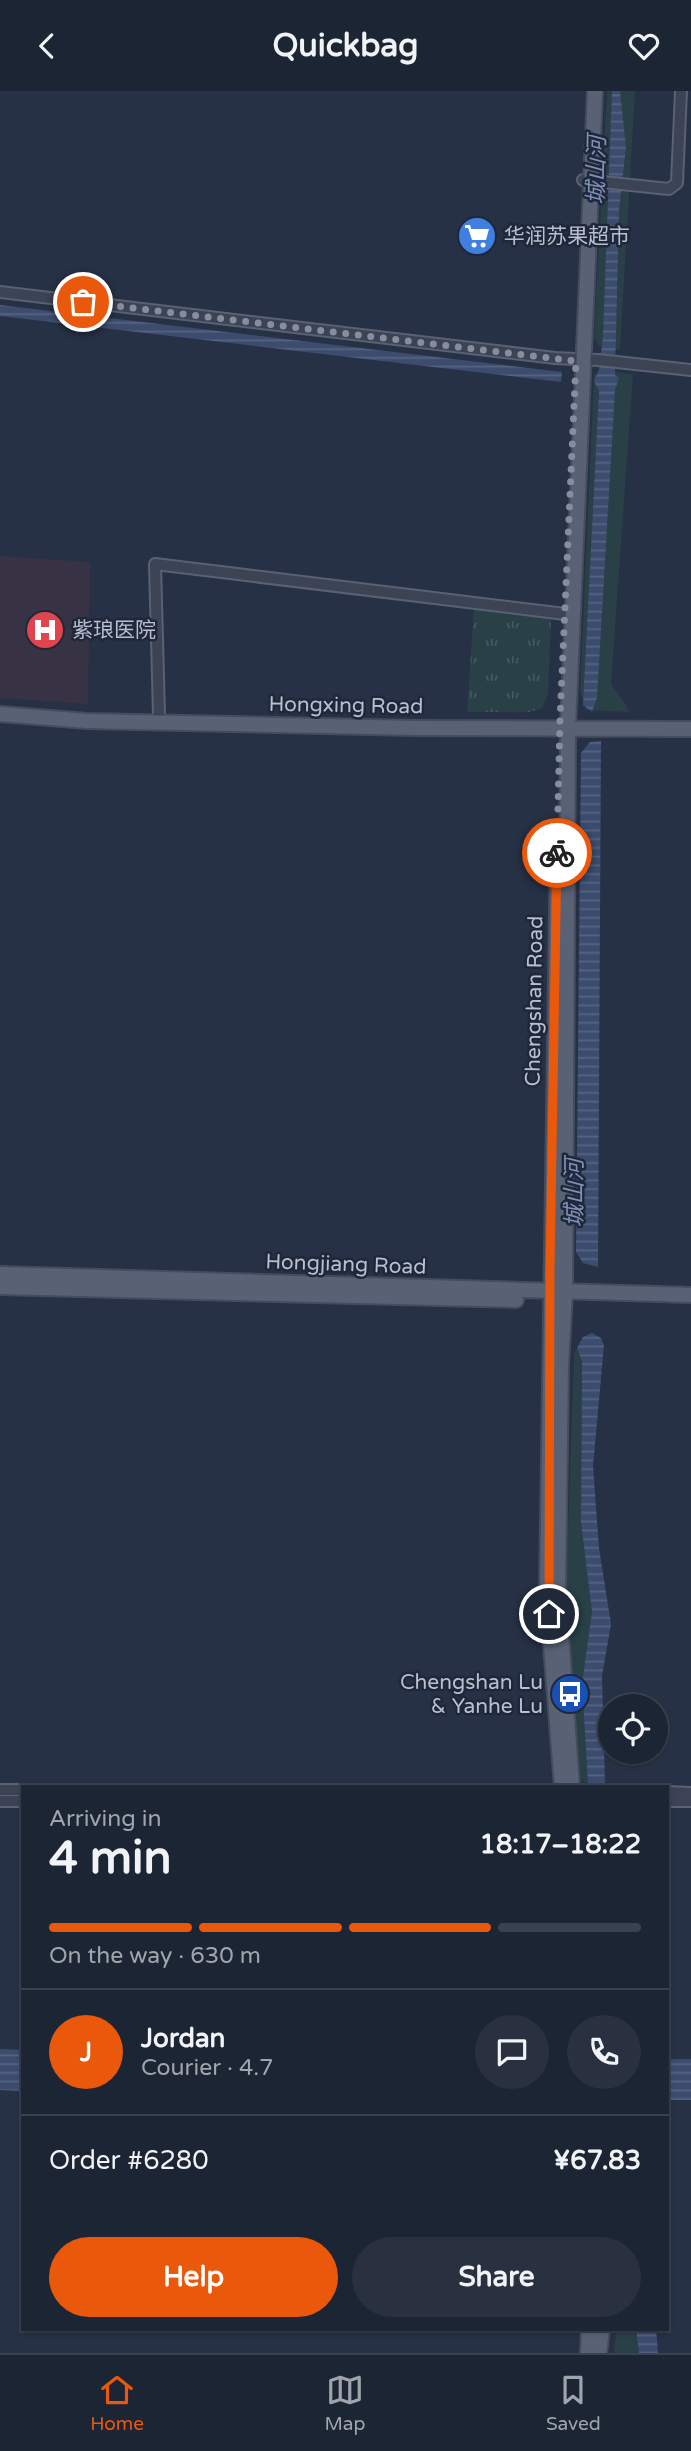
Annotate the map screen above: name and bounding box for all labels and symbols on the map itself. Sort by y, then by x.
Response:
water label: 城山河 [582,131,612,205]
supermarket icon: 华润苏果超市 [456,215,498,257]
place label: 华润苏果超市 [504,224,630,249]
pin [53,272,113,332]
hospital icon: 紫琅医院 [24,609,66,651]
place label: 紫琅医院 [72,618,156,643]
street label: Hongxing Road [268,692,424,719]
courier [522,818,592,888]
street label: Chengshan Road [521,915,548,1087]
water label: 城山河 [561,1155,589,1228]
street label: Hongjiang Road [265,1249,427,1280]
pin [519,1584,579,1644]
place label: Chengshan Lu & Yanhe Lu [400,1670,543,1719]
bus stop icon: Chengshan Lu & Yanhe Lu [549,1673,591,1715]

